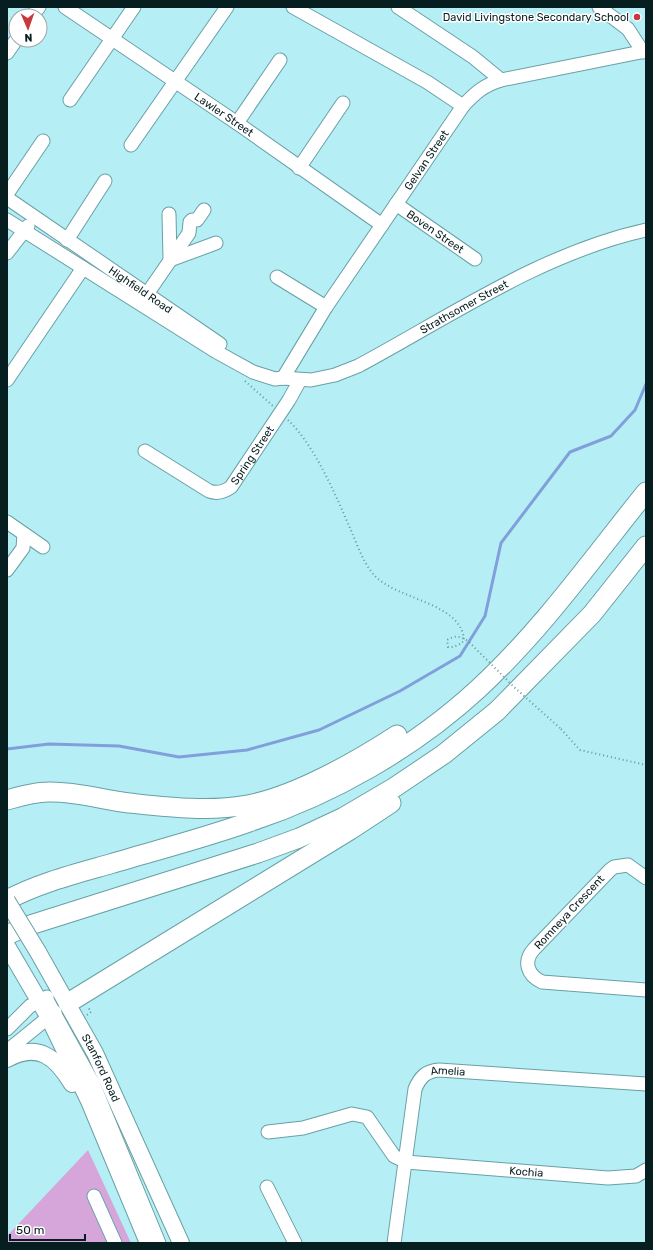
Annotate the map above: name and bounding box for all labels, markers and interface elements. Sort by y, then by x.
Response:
north arrow [8,8,48,48]
place label: David Livingstone Secondary School [443,11,629,24]
marker: David Livingstone Secondary School [632,12,642,22]
text: N [24,31,33,44]
street label: Lawler Street [192,90,256,140]
street label: Gelvan Street [402,127,452,193]
street label: Boven Street [404,207,467,257]
street label: Highfield Road [106,264,175,316]
street label: Strathsomer Street [418,277,511,337]
street label: Spring Street [228,423,277,487]
street label: Romneya Crescent [532,872,608,952]
street label: Stanford Road [79,1032,122,1104]
street label: Amelia [429,1064,466,1079]
street label: Kochia [509,1164,544,1180]
scale bar [10,1216,85,1242]
text: 50 m [16,1223,44,1237]

